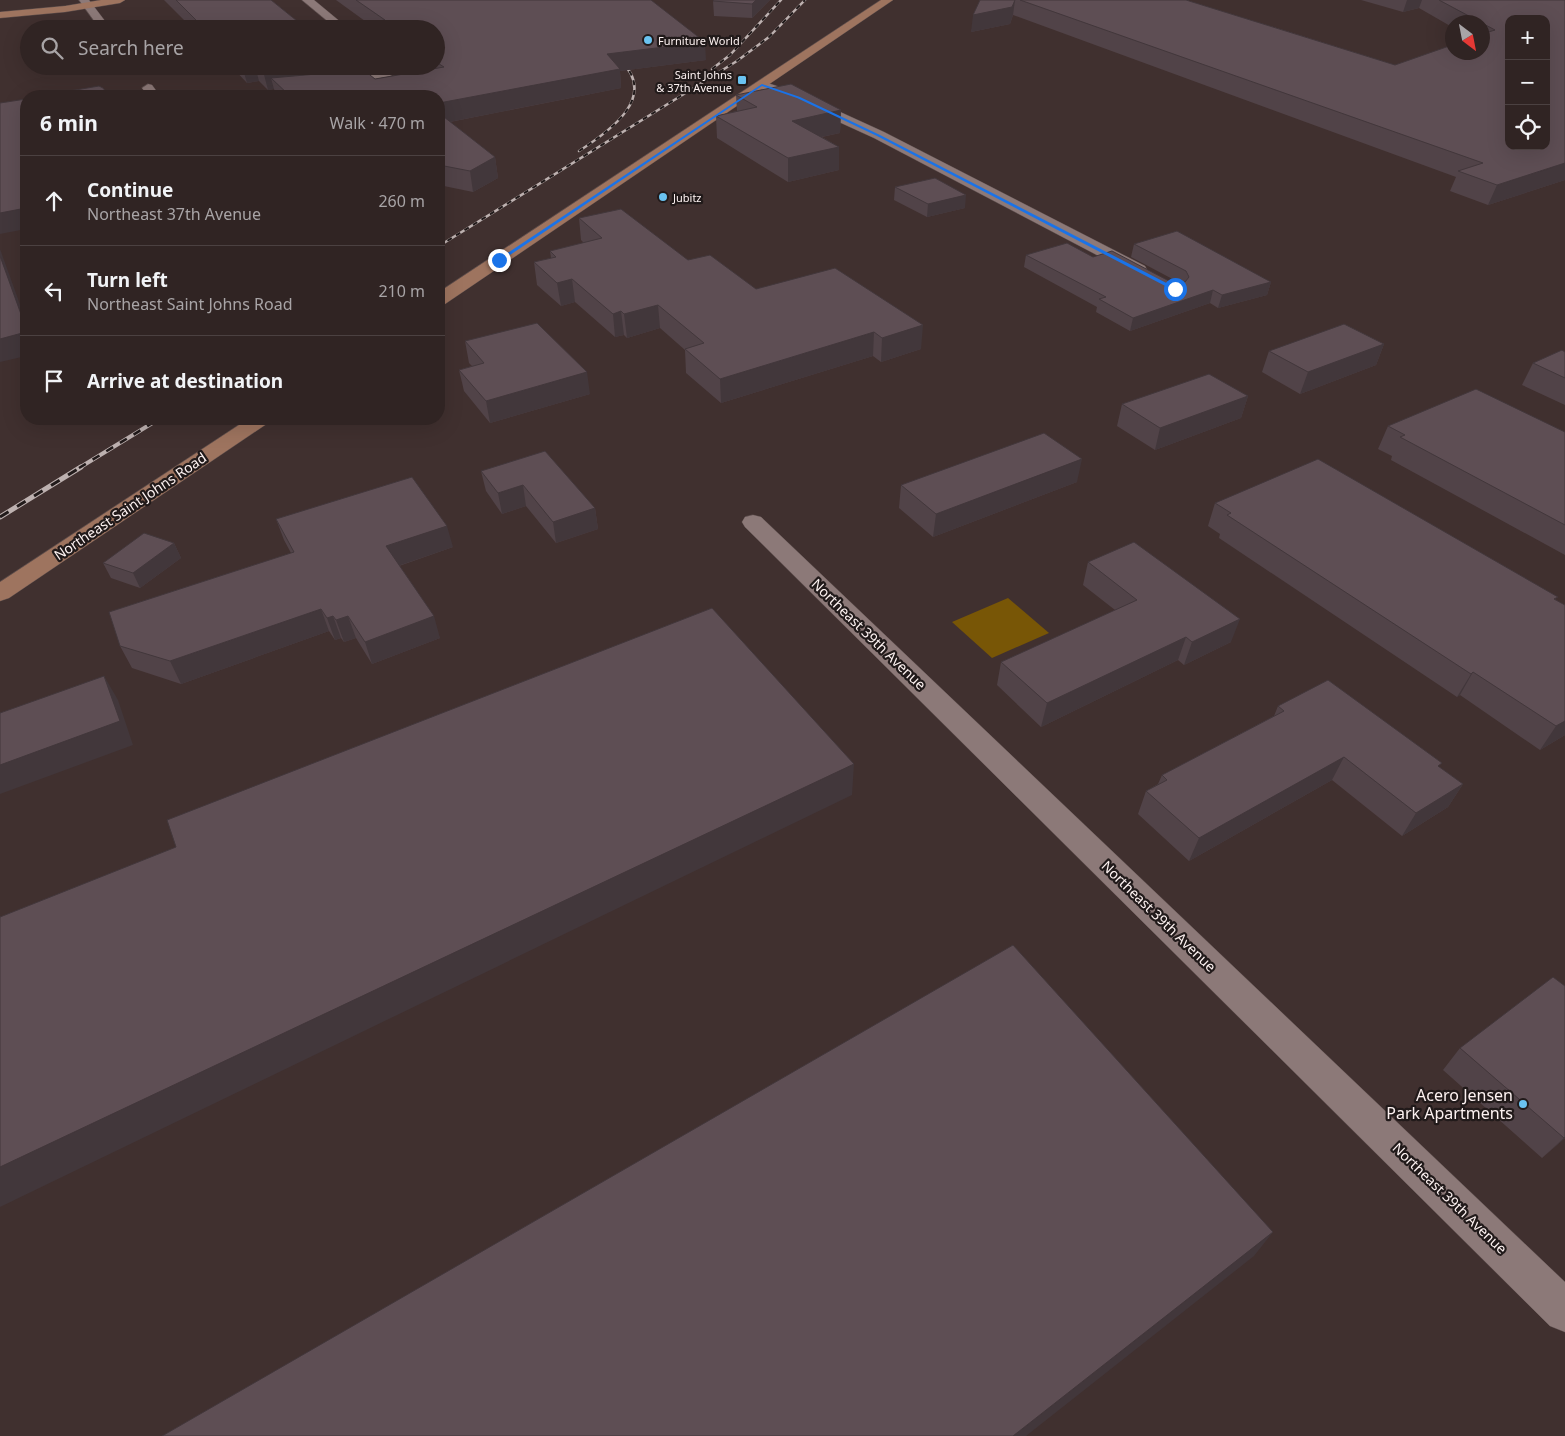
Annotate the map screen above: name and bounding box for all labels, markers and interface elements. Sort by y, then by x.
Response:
north arrow [1445,15,1490,60]
map controls [1505,15,1550,150]
button: + [1505,15,1550,60]
search box [20,20,445,75]
place label: Furniture World [658,33,740,48]
icon: search [38,34,66,62]
marker: Furniture World [642,34,654,46]
text: Search here [78,35,184,61]
button: − [1505,60,1550,105]
place label: Saint Johns & 37th Avenue [656,67,732,95]
marker: Saint Johns & 37th Avenue [736,74,748,86]
button: locate [1505,105,1550,150]
text: 6 min [40,109,98,137]
text: Walk · 470 m [330,112,425,134]
text: Continue [87,177,173,203]
icon: ahead [40,187,68,215]
text: 260 m [378,190,425,212]
place label: Jubitz [672,190,702,205]
marker: Jubitz [657,191,669,203]
text: Northeast 37th Avenue [87,203,261,225]
route end [488,249,511,272]
text: Turn left [87,267,168,293]
icon: left [40,277,68,305]
route start [1164,278,1187,301]
text: 210 m [378,280,425,302]
text: Northeast Saint Johns Road [87,293,293,315]
icon: arrive [40,367,68,395]
text: Arrive at destination [87,368,283,394]
street label: Northeast Saint Johns Road [50,448,210,564]
street label: Northeast 39th Avenue [808,574,930,694]
street label: Northeast 39th Avenue [1098,856,1220,976]
place label: Acero Jensen Park Apartments [1386,1084,1513,1124]
marker: Acero Jensen Park Apartments [1517,1098,1529,1110]
street label: Northeast 39th Avenue [1389,1138,1511,1258]

